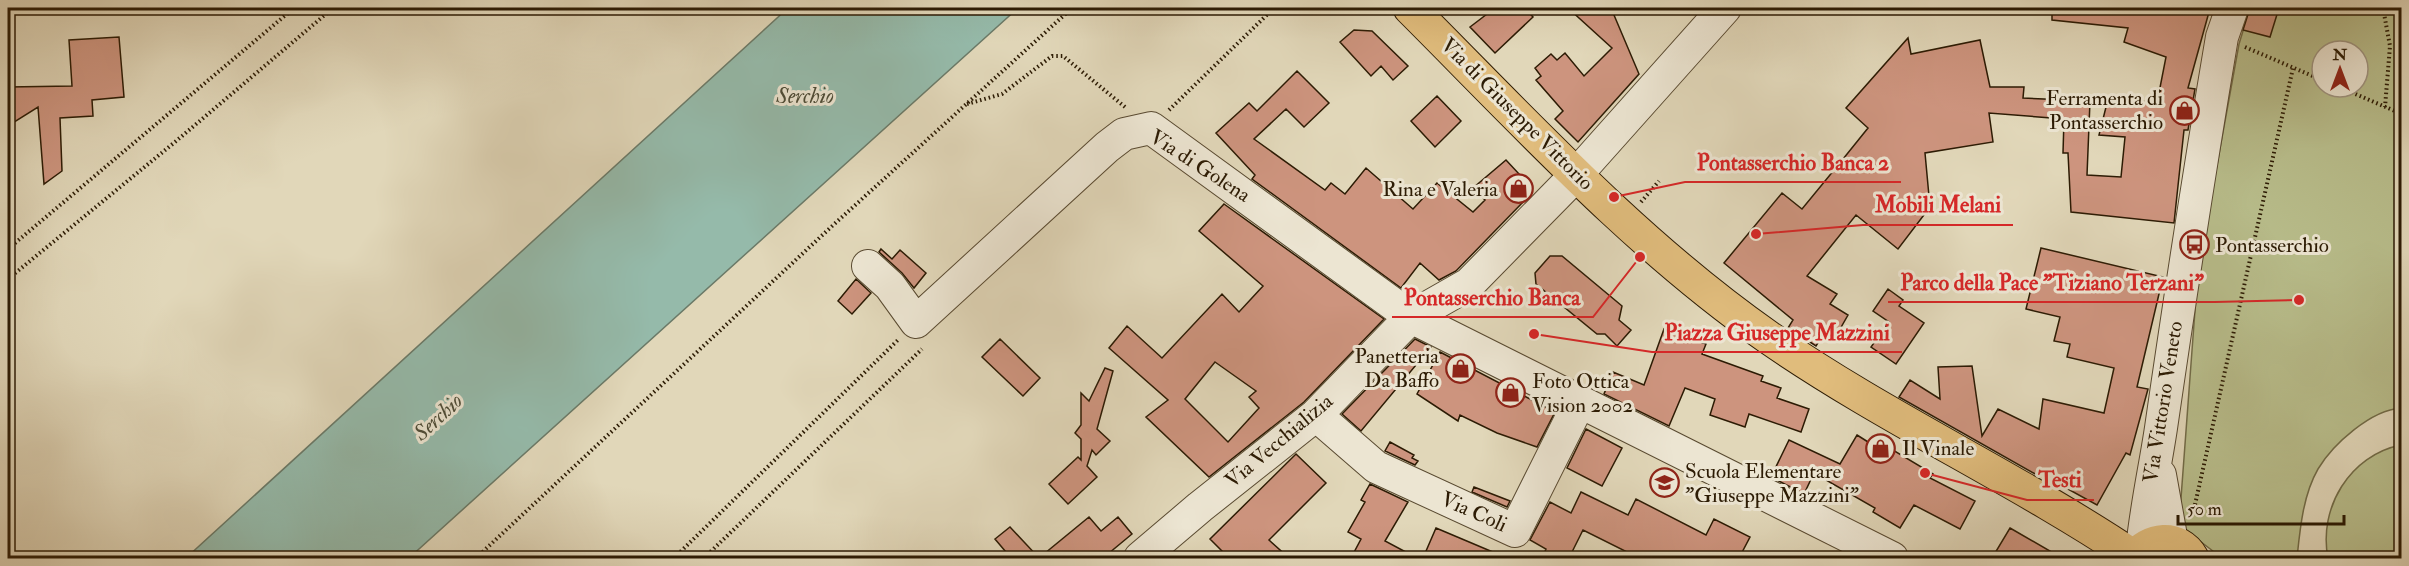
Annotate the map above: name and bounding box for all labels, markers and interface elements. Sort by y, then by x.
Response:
street label: Via di Giuseppe Vittorio [1435,32,1599,196]
north arrow [2310,39,2370,99]
text: N [2332,45,2348,65]
water label: Serchio [775,82,834,110]
place label: Ferramenta di Pontasserchio [2046,85,2163,136]
shop icon: Ferramenta di Pontasserchio [2168,94,2200,126]
street label: Via di Golena [1144,123,1256,209]
callout: Pontasserchio Banca 2 [1685,142,1901,182]
text: Pontasserchio Banca 2 [1697,149,1889,177]
shop icon: Rina e Valeria [1503,173,1535,205]
place label: Rina e Valeria [1382,176,1498,203]
callout: Mobili Melani [1863,185,2013,225]
text: Mobili Melani [1874,191,2001,219]
bus stop icon: Pontasserchio [2178,229,2210,261]
place label: Pontasserchio [2215,232,2329,259]
callout: Parco della Pace "Tiziano Terzani" [1888,262,2215,302]
text: Parco della Pace "Tiziano Terzani" [1900,269,2204,297]
callout: Pontasserchio Banca [1392,277,1593,317]
text: Pontasserchio Banca [1404,284,1581,312]
callout: Piazza Giuseppe Mazzini [1652,312,1902,352]
text: Piazza Giuseppe Mazzini [1664,319,1890,348]
street label: Via Vittorio Veneto [2137,319,2189,485]
place label: Panetteria Da Baffo [1355,343,1439,394]
shop icon: Panetteria Da Baffo [1444,352,1476,384]
place label: Foto Ottica Vision 2002 [1532,368,1633,419]
shop icon: Foto Ottica Vision 2002 [1495,377,1527,409]
water label: Serchio [407,387,469,448]
street label: Via Vecchializia [1219,388,1339,494]
shop icon: Il Vinale [1865,432,1897,464]
place label: Il Vinale [1902,435,1974,462]
place label: Scuola Elementare "Giuseppe Mazzini" [1685,458,1859,509]
callout: Testi [2027,460,2094,500]
text: Testi [2037,466,2082,494]
school or university icon: Scuola Elementare "Giuseppe Mazzini" [1648,467,1680,499]
street label: Via Coli [1437,485,1512,539]
scale bar [2178,488,2344,526]
text: 50 m [2187,498,2222,521]

